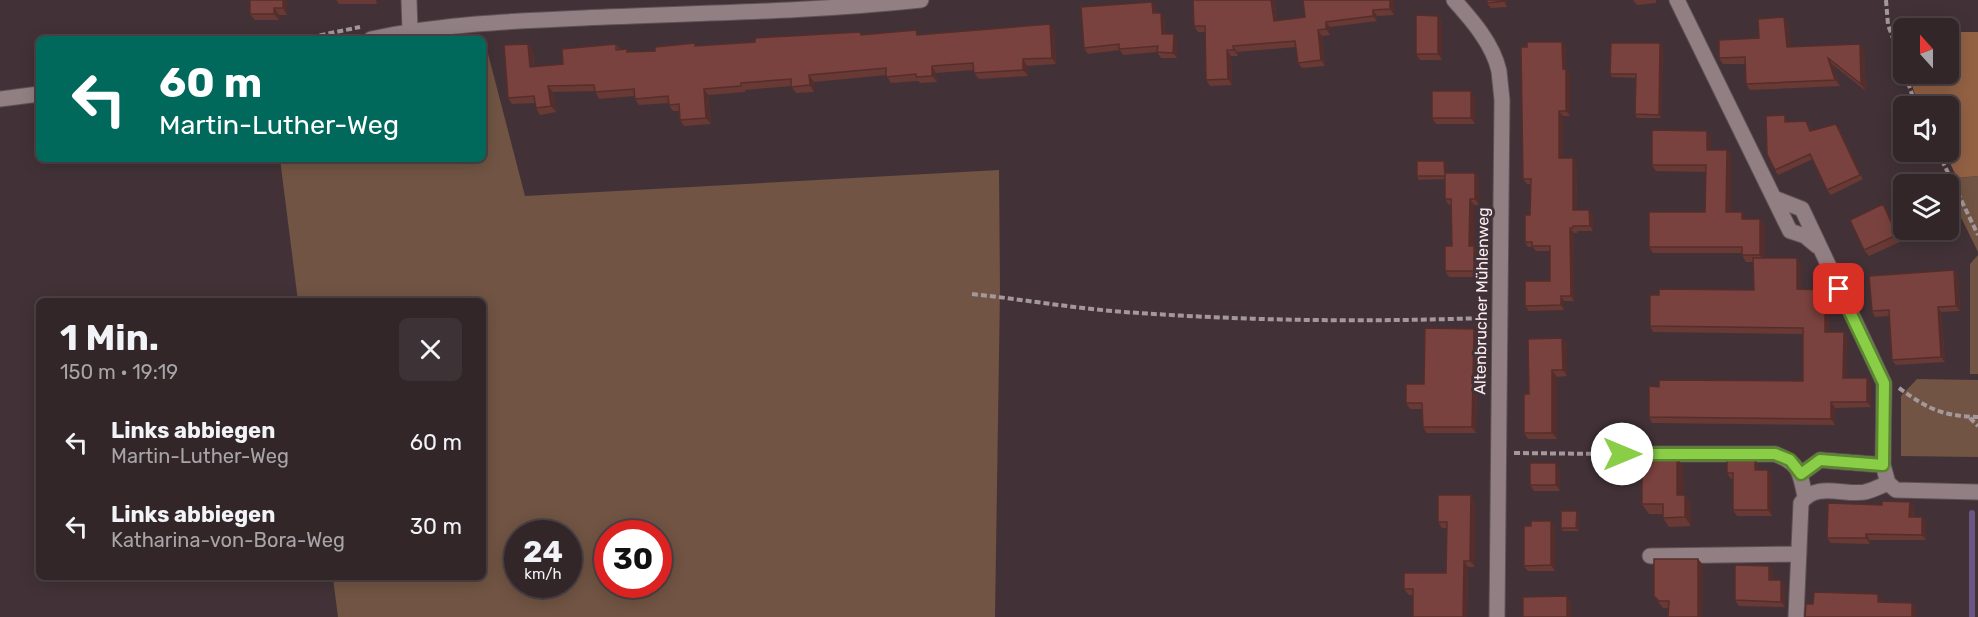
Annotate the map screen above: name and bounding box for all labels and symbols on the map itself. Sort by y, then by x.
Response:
north arrow [1893,18,1959,84]
street label: Altenbrucher Mühlenweg [1470,207,1493,395]
pin [1813,263,1864,314]
position arrow [1590,422,1654,486]
speed limit sign: 30 [594,520,672,598]

